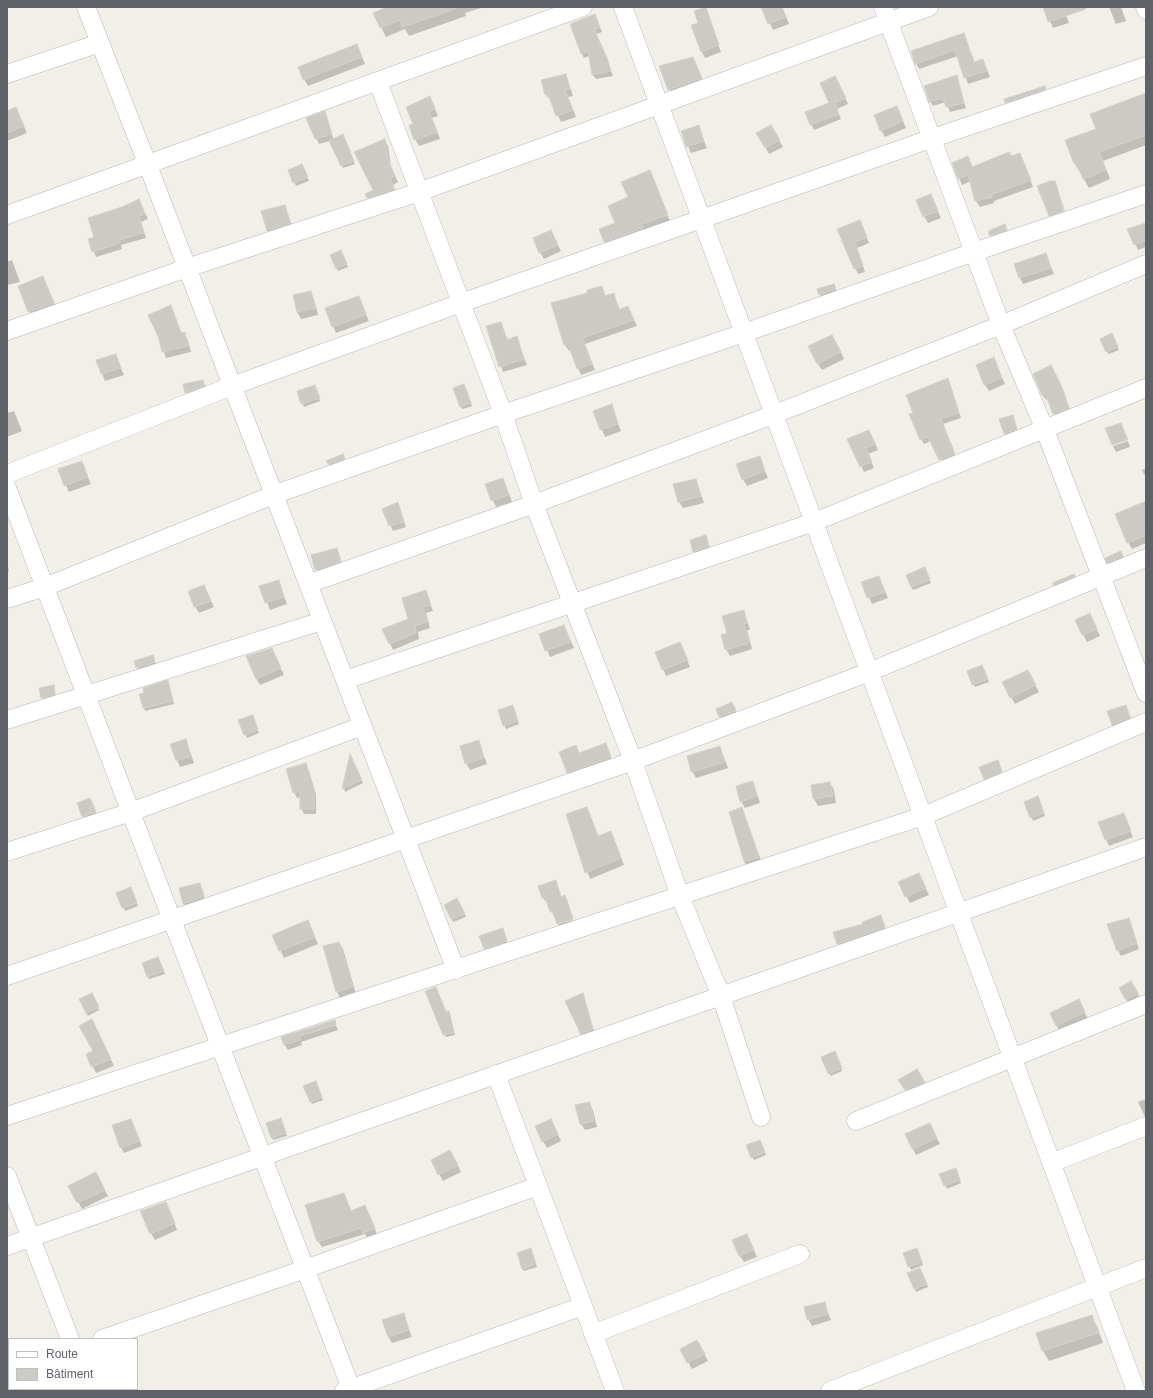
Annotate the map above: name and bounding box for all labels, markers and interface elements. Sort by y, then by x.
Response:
legend [8,1338,138,1390]
text: Route [46,1347,78,1361]
text: Bâtiment [46,1367,93,1381]

